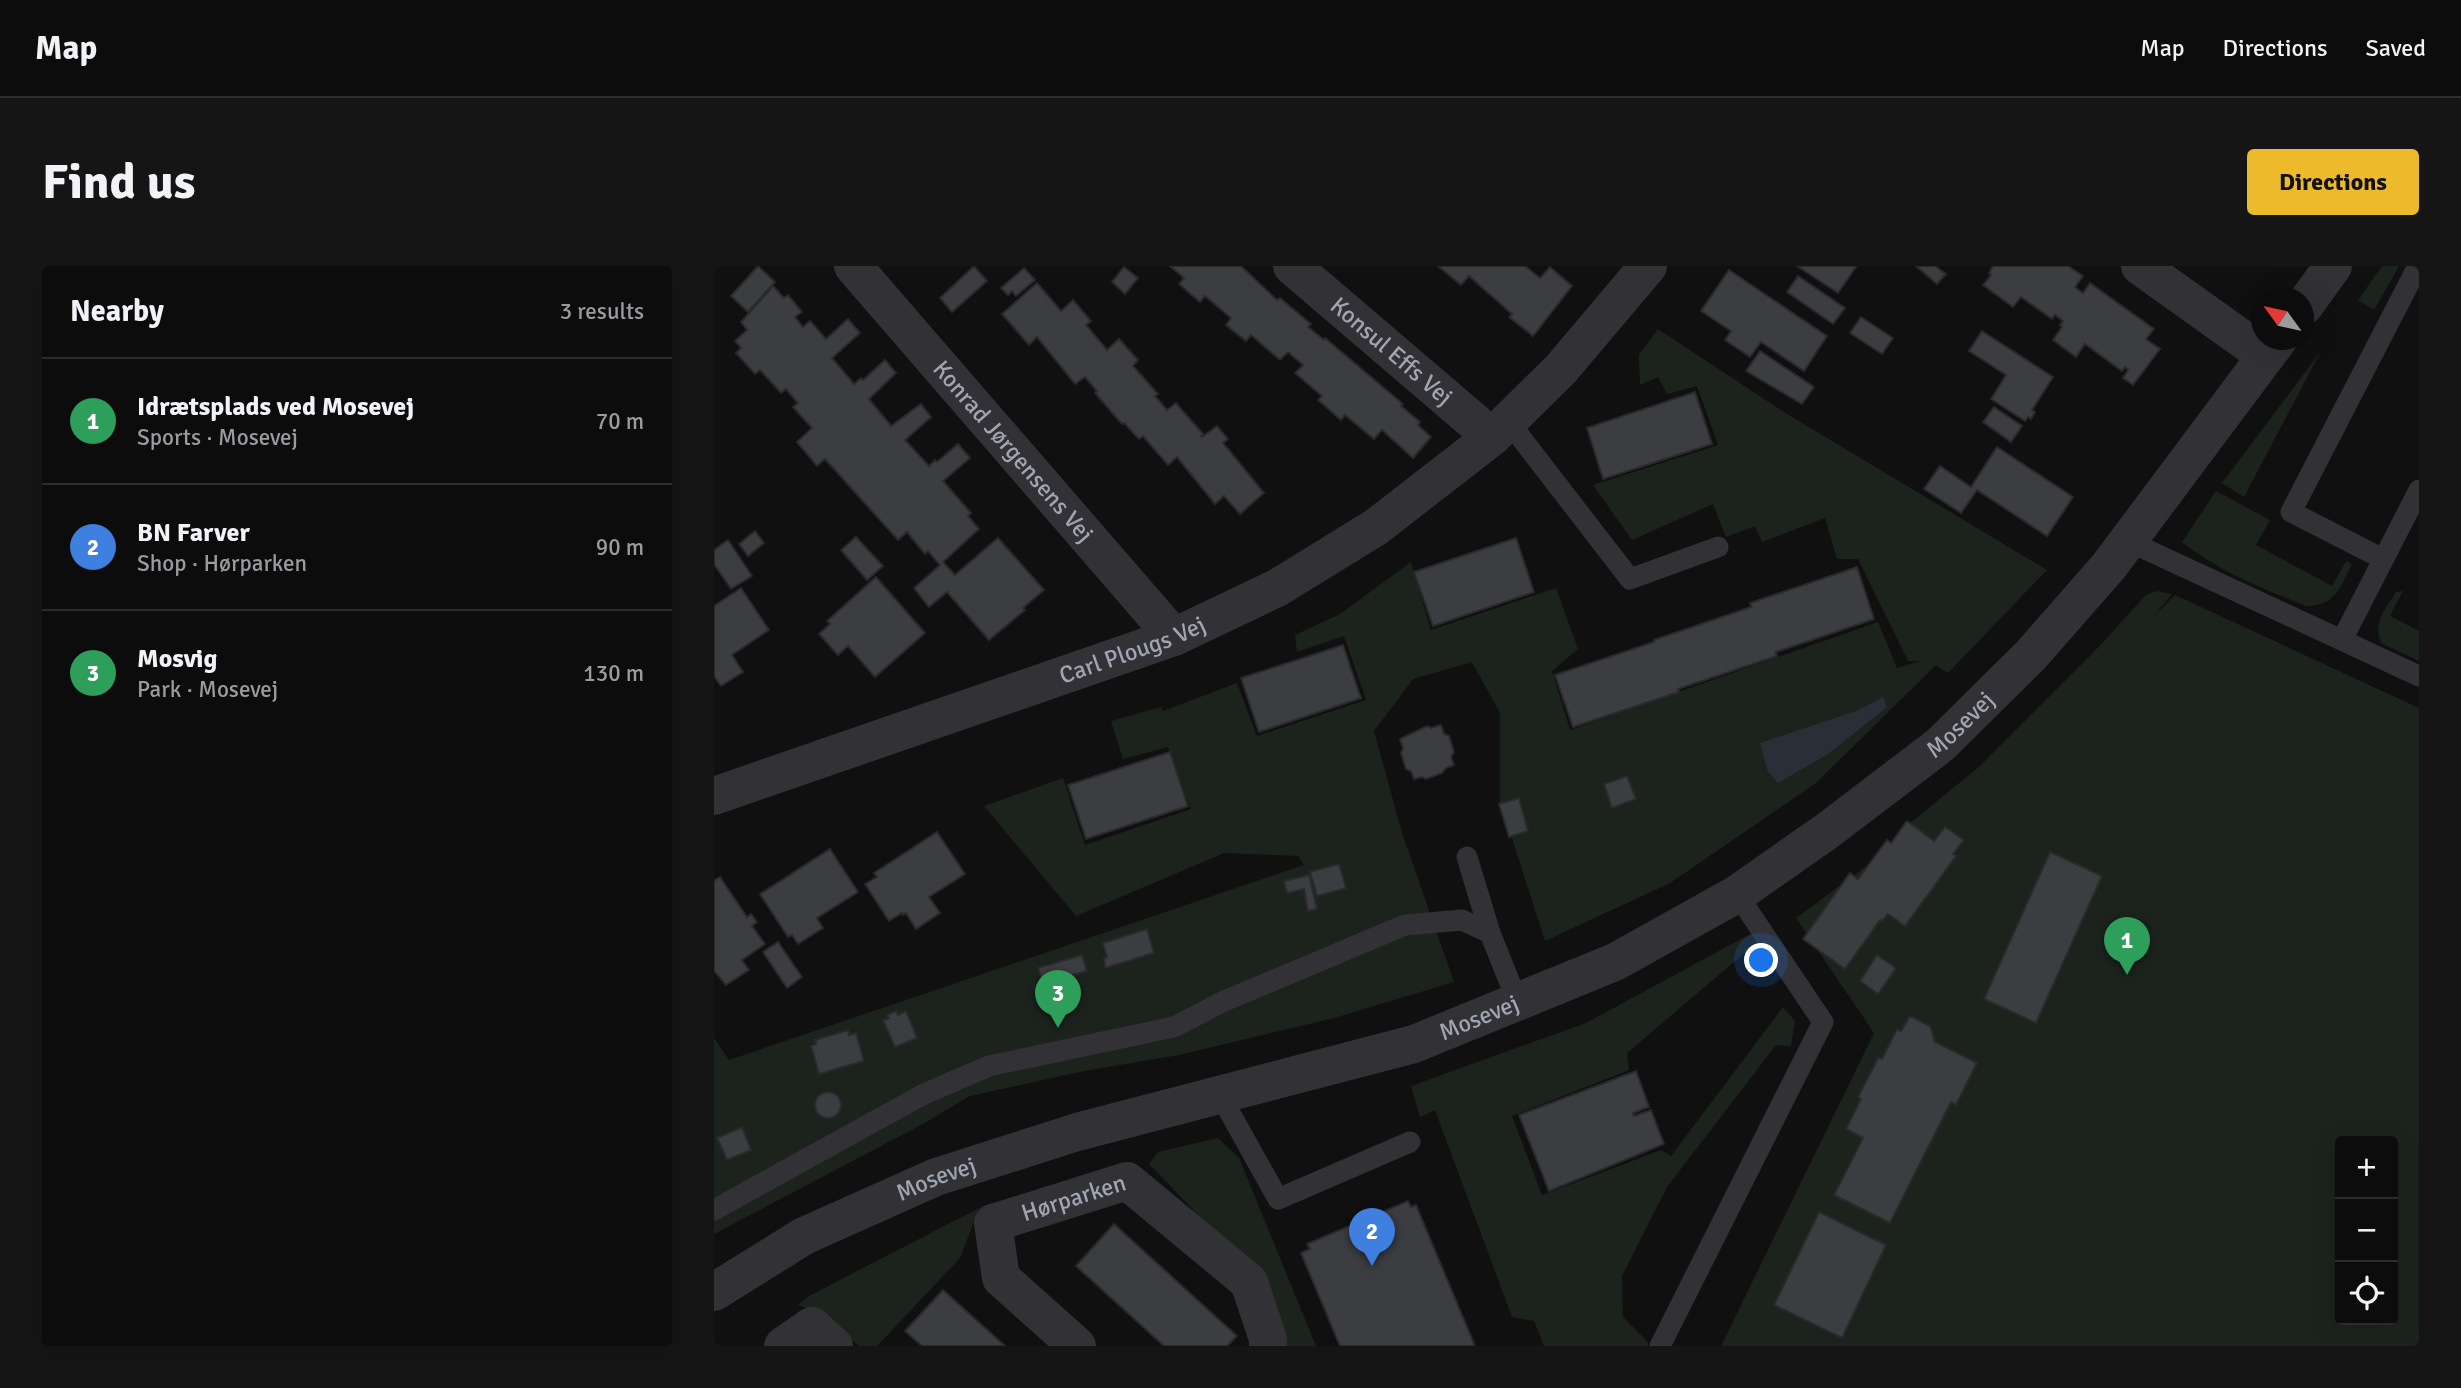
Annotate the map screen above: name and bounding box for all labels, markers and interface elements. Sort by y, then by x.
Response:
text: Map [35,28,97,69]
text: Map [2140,33,2185,63]
text: Directions [2223,33,2328,63]
text: Saved [2366,33,2426,63]
button: Directions [2247,149,2419,215]
text: Find us [42,152,195,212]
north arrow [2251,287,2314,350]
street label: Konsul Effs Vej [1324,291,1459,412]
text: Nearby [70,293,164,330]
text: 3 results [560,297,644,326]
street label: Konrad Jørgensens Vej [926,354,1100,548]
text: Idrætsplads ved Mosevej [137,391,414,423]
text: 1 [87,407,99,436]
text: 70 m [596,407,644,436]
text: Sports · Mosevej [137,423,298,452]
text: BN Farver [137,517,250,549]
text: 2 [87,533,99,562]
text: 90 m [596,533,644,562]
text: Shop · Hørparken [137,549,307,578]
street label: Carl Plougs Vej [1055,609,1210,691]
text: Mosvig [137,643,217,675]
text: 3 [87,659,99,688]
text: 130 m [583,659,644,688]
text: Park · Mosevej [137,675,278,704]
street label: Mosevej [1920,685,2000,765]
pin: 1 [2104,917,2150,975]
your location [1744,943,1778,977]
pin: 3 [1035,970,1081,1028]
street label: Mosevej [1435,988,1523,1047]
map controls [2335,1136,2398,1325]
button: + [2335,1136,2398,1199]
street label: Mosevej [891,1150,980,1208]
street label: Hørparken [1018,1167,1130,1228]
button: − [2335,1199,2398,1262]
pin: 2 [1349,1208,1395,1266]
button: locate [2335,1262,2398,1325]

